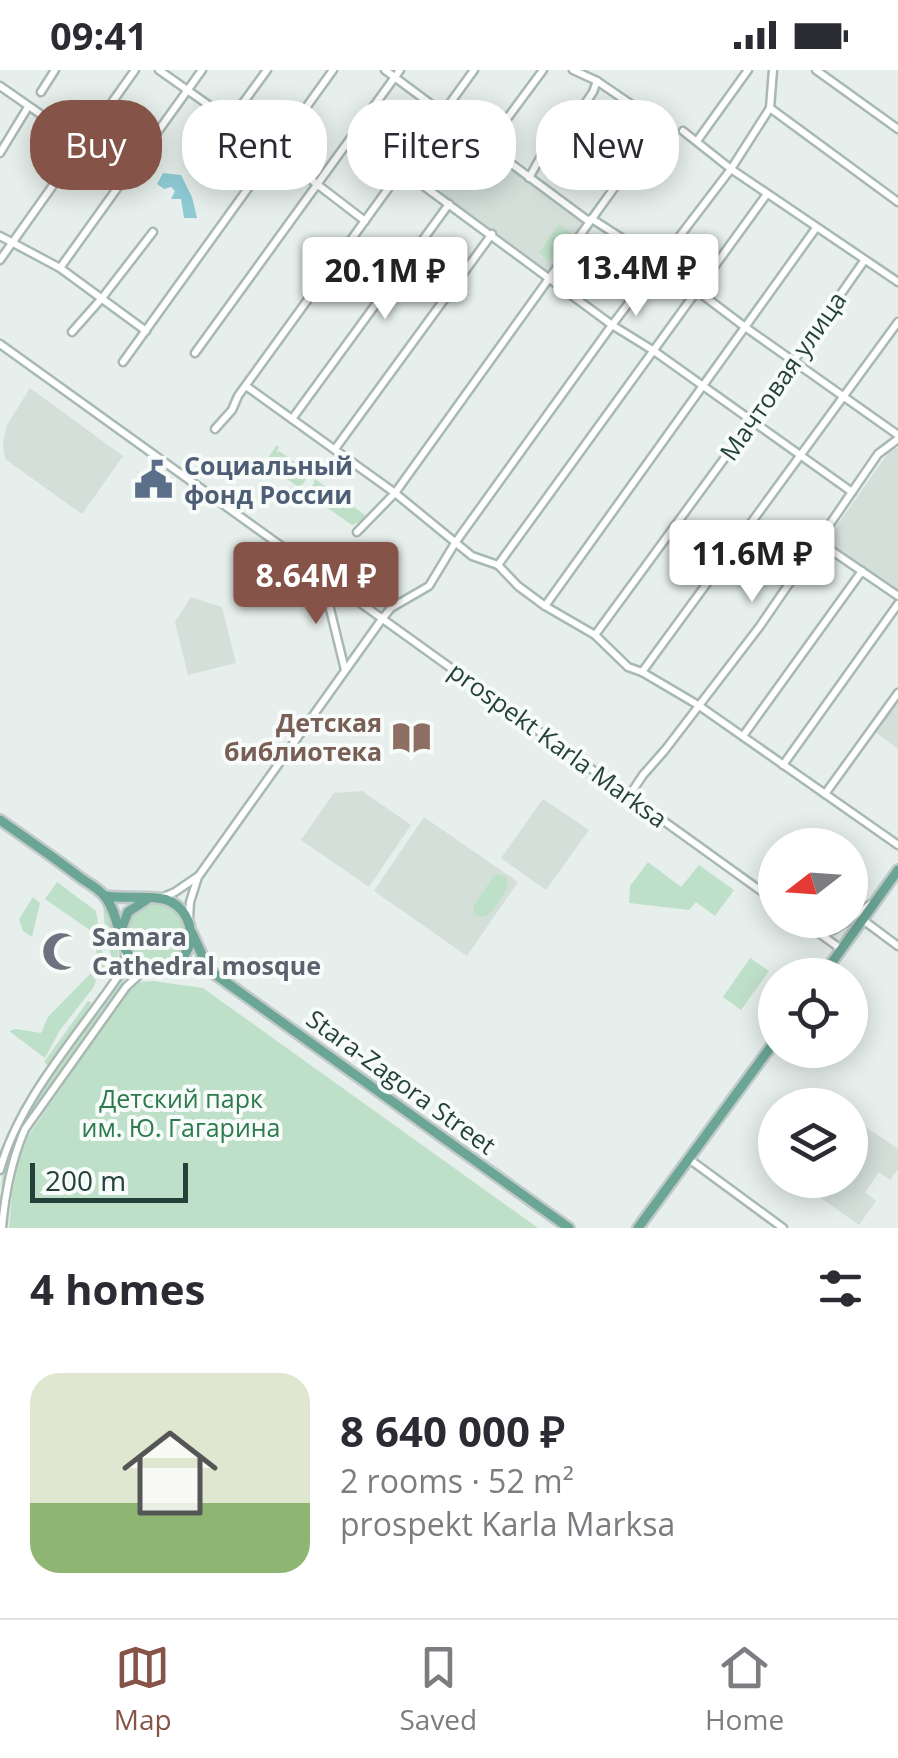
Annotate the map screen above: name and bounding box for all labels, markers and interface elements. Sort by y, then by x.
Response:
text: 09:41 [50,9,148,61]
chip: Buy [30,100,162,190]
chip: Rent [182,100,327,190]
chip: Filters [347,100,516,190]
chip: New [536,100,679,190]
pin: 13.4M ₽ [544,234,728,319]
pin: 20.1M ₽ [293,237,477,322]
text: 13.4M ₽ [575,245,697,288]
text: 20.1M ₽ [324,248,446,291]
street label: Мачтовая улица [711,284,853,467]
place label: Социальный фонд России [184,448,353,511]
public building icon: Социальный фонд России [133,459,175,501]
pin: 11.6M ₽ [660,520,844,605]
text: 11.6M ₽ [691,531,813,574]
pin: 8.64M ₽ [224,542,408,627]
text: 8.64M ₽ [255,553,377,596]
street label: prospekt Karla Marksa [443,653,675,835]
place label: Детская библиотека [224,705,382,768]
library icon: Детская библиотека [391,716,433,758]
north arrow [758,828,868,938]
map controls [758,828,868,1198]
place label: Samara Cathedral mosque [92,919,321,982]
mosque icon: Samara Cathedral mosque [41,930,83,972]
button: locate [758,958,868,1068]
street label: Stara-Zagora Street [300,1001,503,1161]
park label: Детский парк им. Ю. Гагарина [81,1081,281,1144]
button: layers [758,1088,868,1198]
scale bar [30,1158,188,1202]
text: 200 m [45,1161,126,1199]
text: 4 homes [30,1260,205,1317]
icon: filters [813,1261,868,1316]
text: 8 640 000 ₽ [340,1402,565,1459]
icon: home [110,1413,230,1533]
text: 2 rooms · 52 m² [340,1459,574,1502]
text: prospekt Karla Marksa [340,1502,675,1545]
tab: Map [114,1640,172,1738]
tab: Saved [399,1640,477,1738]
tab: Home [705,1640,784,1738]

